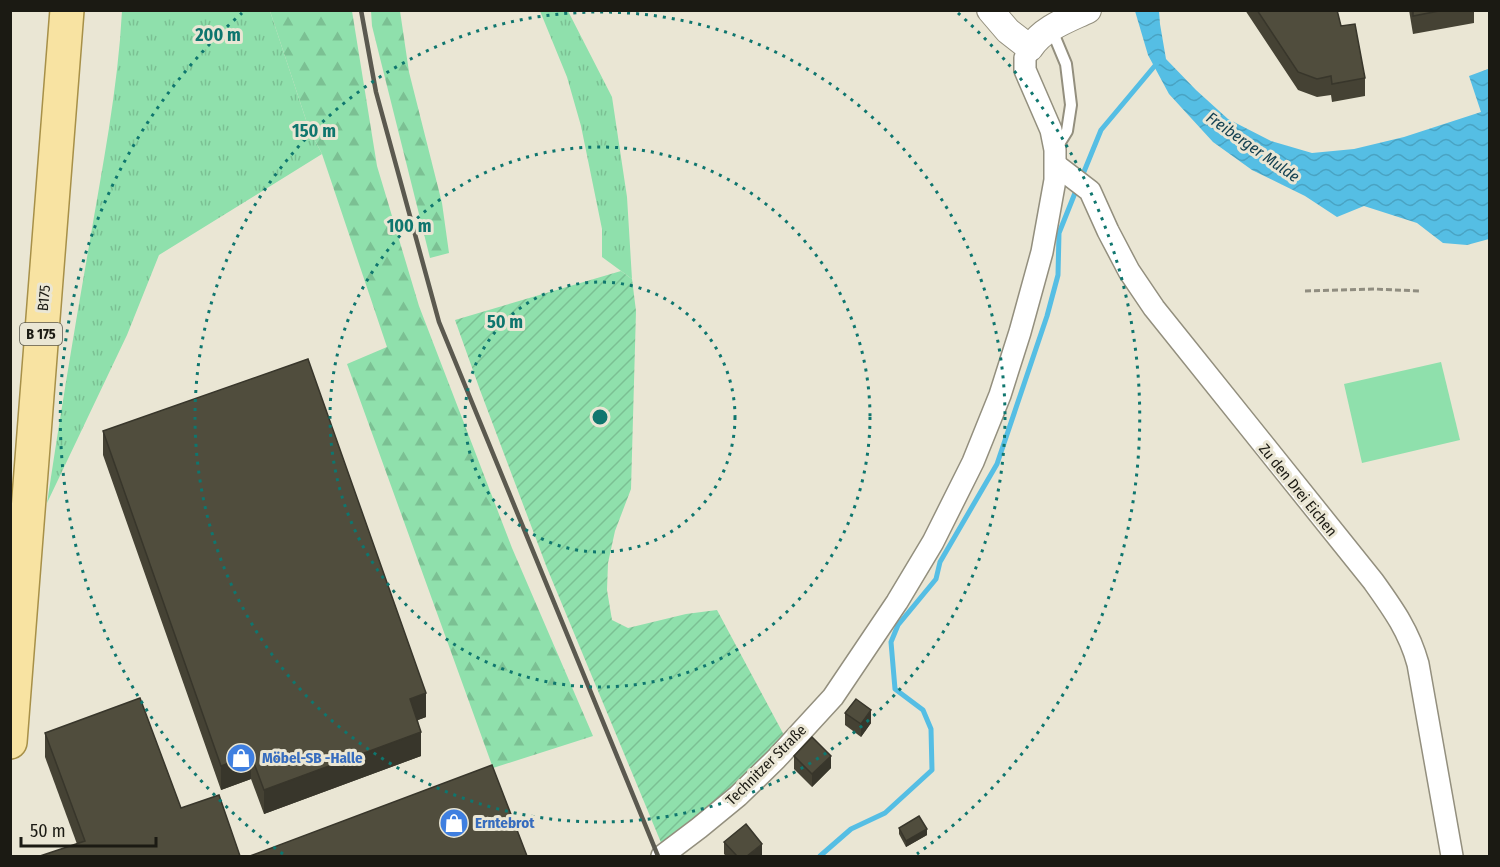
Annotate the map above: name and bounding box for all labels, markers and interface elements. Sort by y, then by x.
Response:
text: 200 m [194,24,241,46]
water label: Freiberger Mulde [1203,108,1304,186]
text: 150 m [292,120,336,142]
text: 100 m [387,215,431,237]
street label: B175 [34,284,54,312]
text: 50 m [487,311,523,333]
road number: B 175 [20,323,62,345]
centre of rings [590,407,610,427]
street label: Zu den Drei Eichen [1255,440,1341,540]
street label: Technitzer Straße [722,721,810,809]
shop icon: Möbel-SB -Halle [225,742,257,774]
place label: Möbel-SB -Halle [262,749,363,767]
shop icon: Erntebrot [438,807,470,839]
scale bar [21,810,156,848]
place label: Erntebrot [475,814,535,832]
text: 50 m [30,820,66,842]

